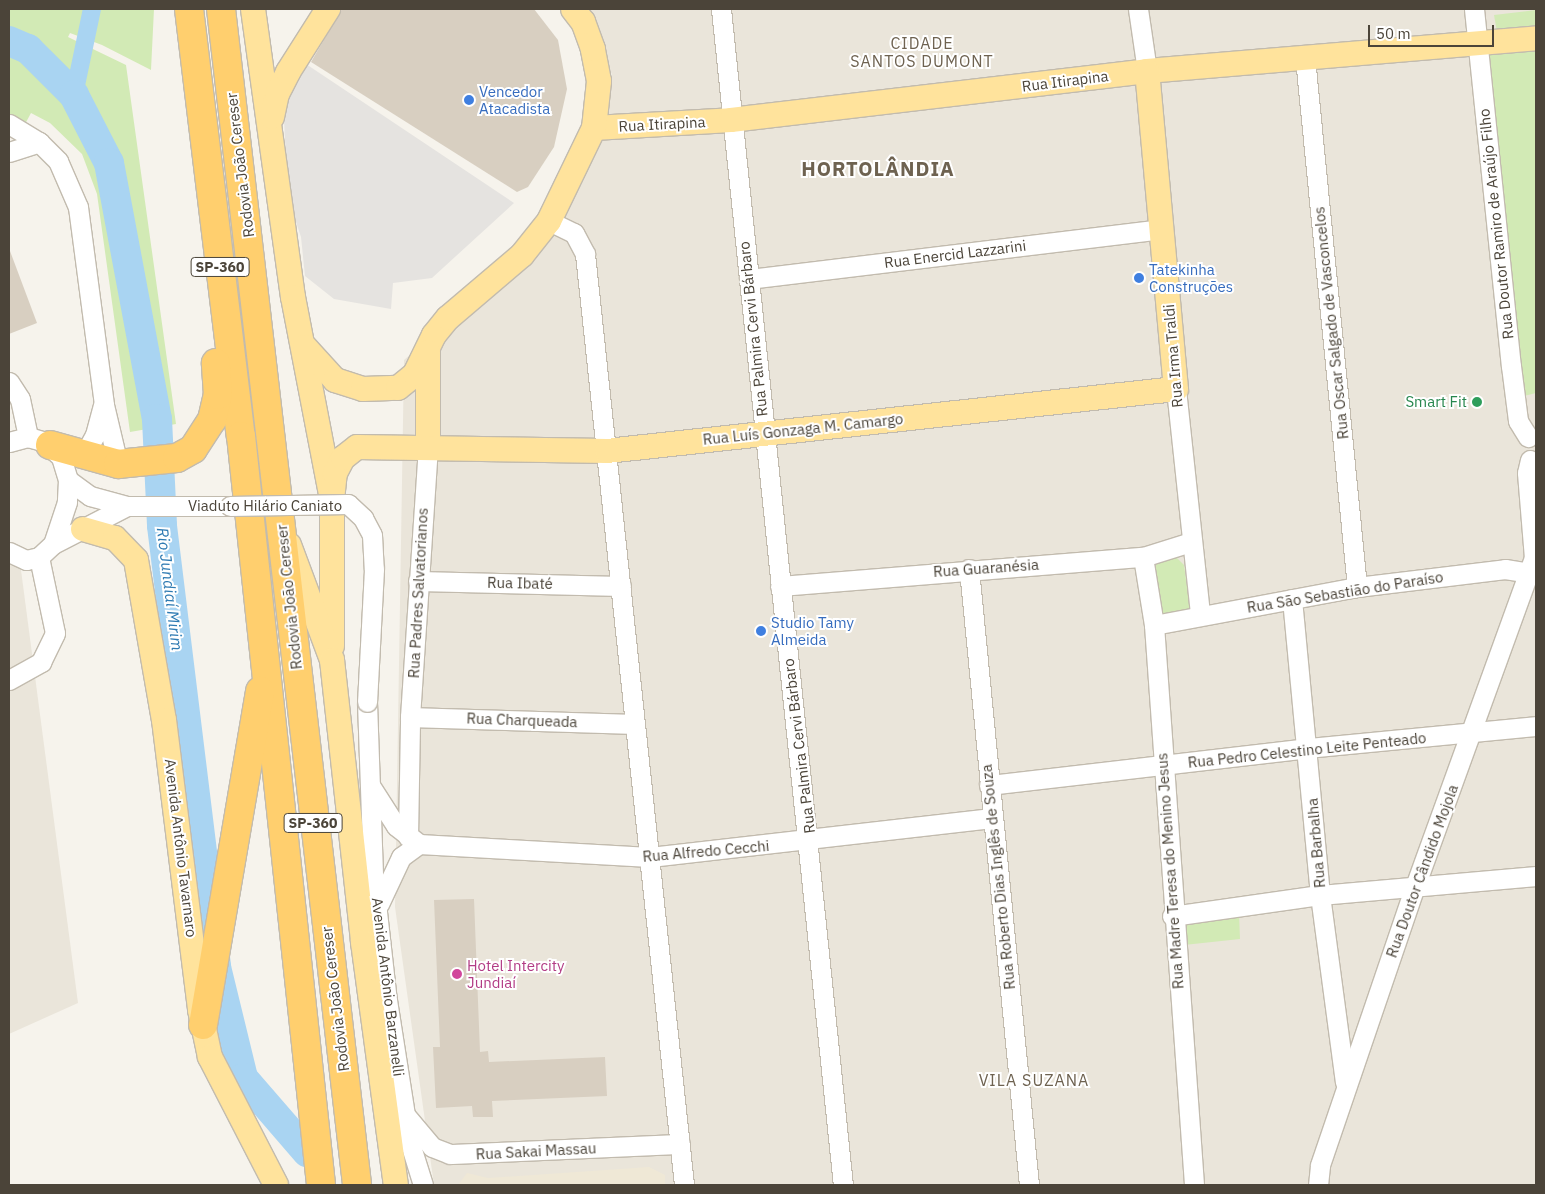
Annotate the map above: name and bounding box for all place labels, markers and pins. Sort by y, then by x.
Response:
place label: Vencedor Atacadista [479,82,550,117]
marker: Vencedor Atacadista [463,94,475,106]
place label: Tatekinha Construções [1149,260,1233,295]
marker: Tatekinha Construções [1133,272,1145,284]
place label: Smart Fit [1405,393,1467,411]
marker: Smart Fit [1471,396,1483,408]
place label: Studio Tamy Almeida [771,613,854,648]
marker: Studio Tamy Almeida [755,625,767,637]
place label: Hotel Intercity Jundiaí [467,956,564,991]
marker: Hotel Intercity Jundiaí [451,968,463,980]

